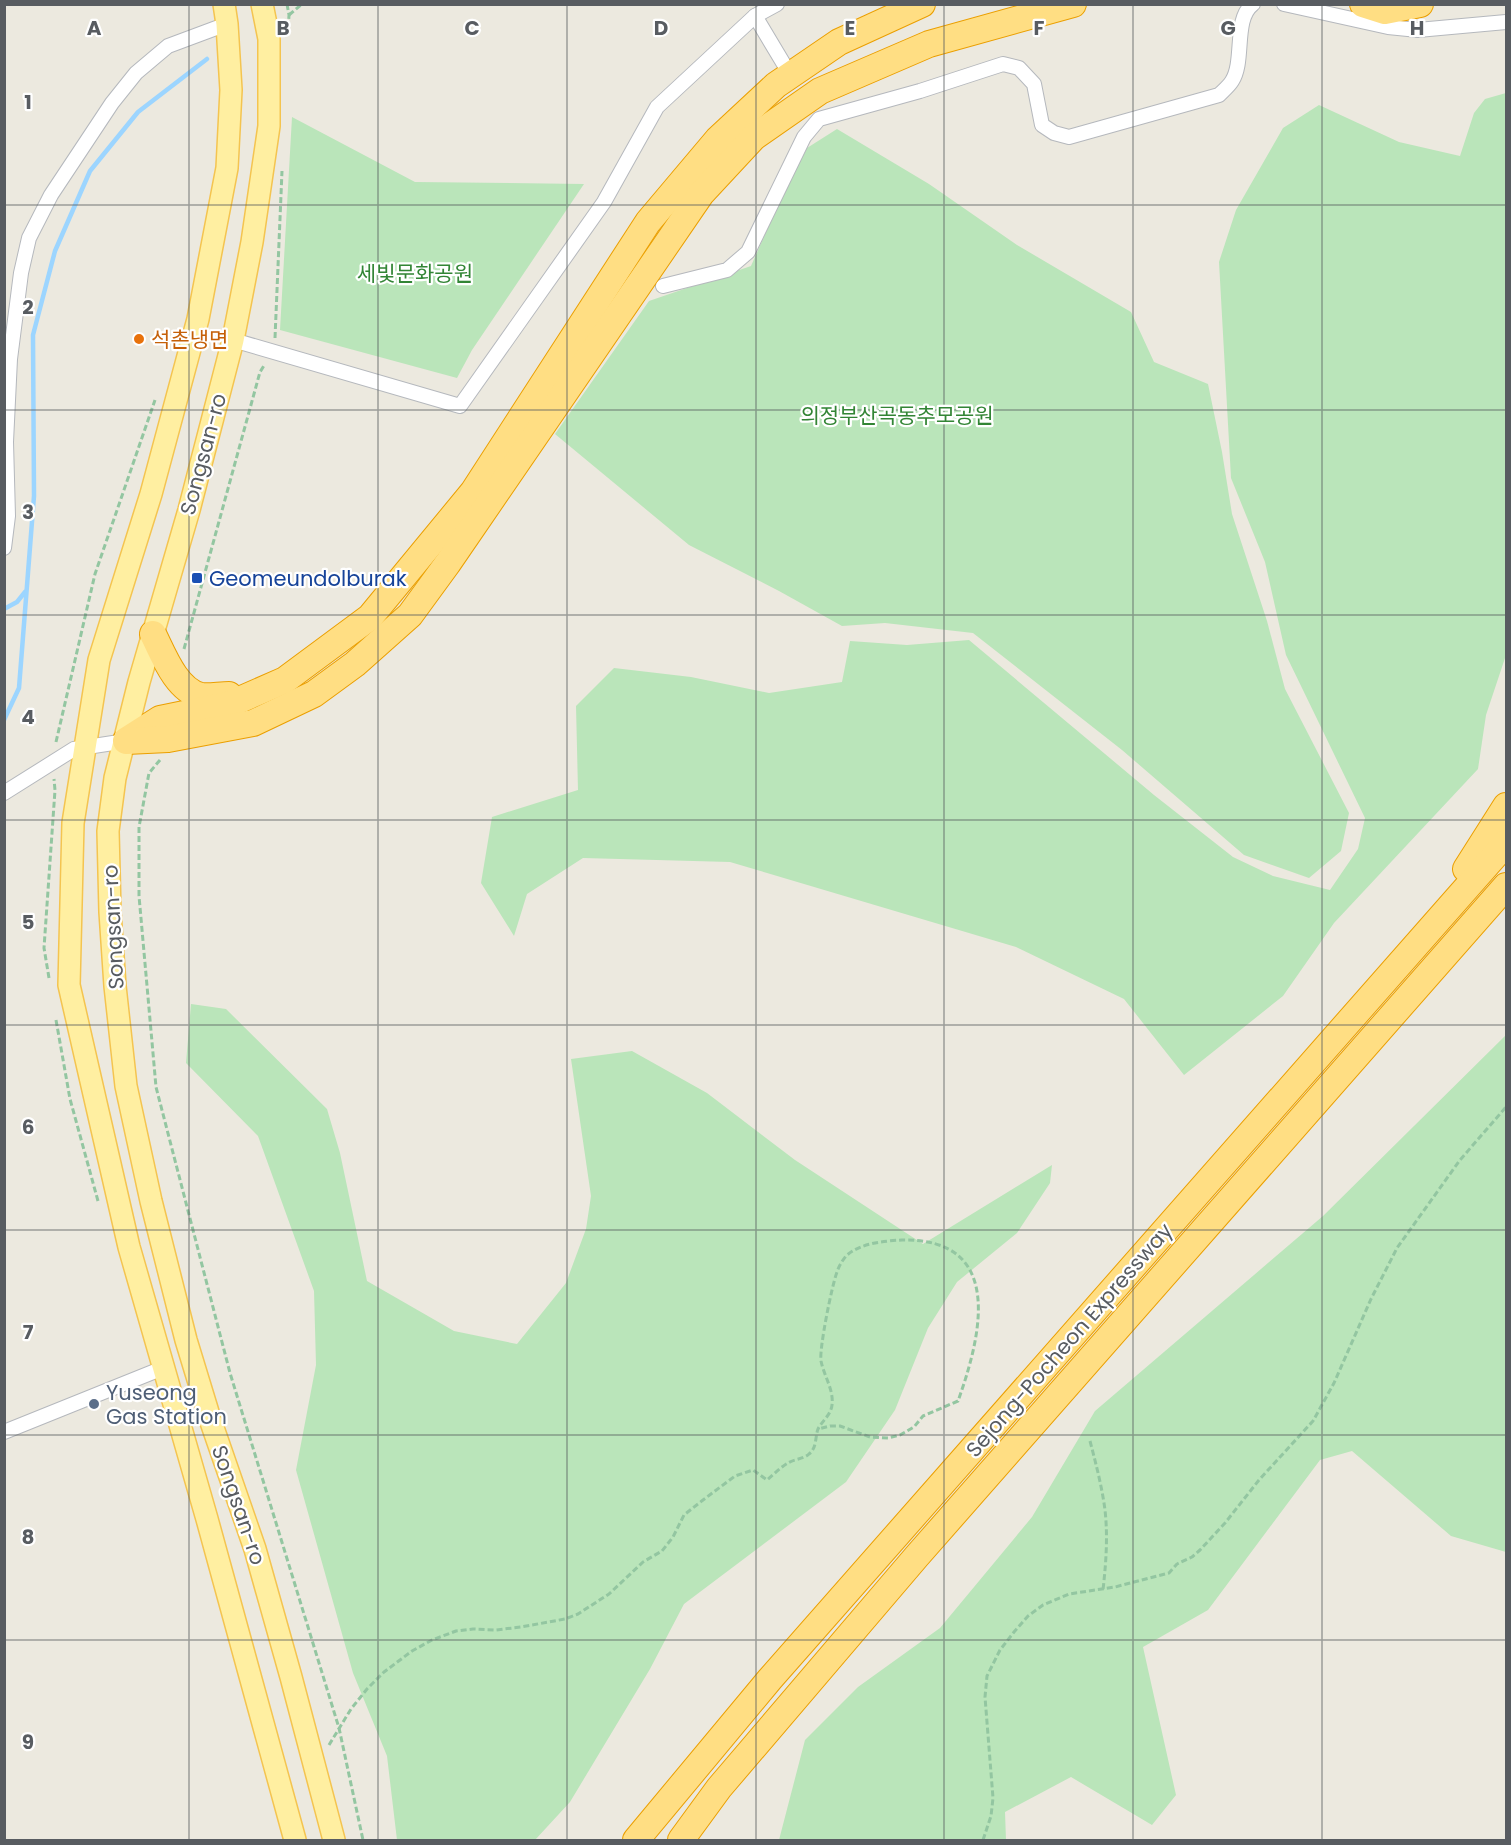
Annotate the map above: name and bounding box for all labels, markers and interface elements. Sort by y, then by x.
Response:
text: A [87,14,102,42]
text: B [276,14,290,42]
text: C [464,14,480,42]
text: D [654,14,668,42]
text: E [845,14,855,42]
text: F [1034,14,1045,42]
text: G [1220,14,1236,42]
text: H [1410,14,1424,42]
text: 1 [24,88,32,116]
park label: 세빛문화공원 [357,259,473,288]
text: 2 [22,293,34,321]
place label: 석촌냉면 [151,325,228,354]
marker: 석촌냉면 [132,332,146,346]
street label: Songsan-ro [173,390,233,518]
park label: 의정부산곡동추모공원 [800,401,994,430]
text: 3 [22,498,34,526]
place label: Geomeundolburak [209,564,407,593]
marker: Geomeundolburak [190,571,204,585]
text: 4 [21,703,35,731]
street label: Songsan-ro [95,864,131,990]
text: 5 [22,908,35,936]
text: 6 [22,1113,34,1141]
street label: Sejong-Pocheon Expressway [959,1217,1179,1463]
text: 7 [23,1318,34,1346]
place label: Yuseong Gas Station [106,1378,227,1431]
marker: Yuseong Gas Station [87,1397,101,1411]
street label: Songsan-ro [205,1441,273,1569]
text: 8 [22,1523,34,1551]
text: 9 [22,1728,34,1756]

